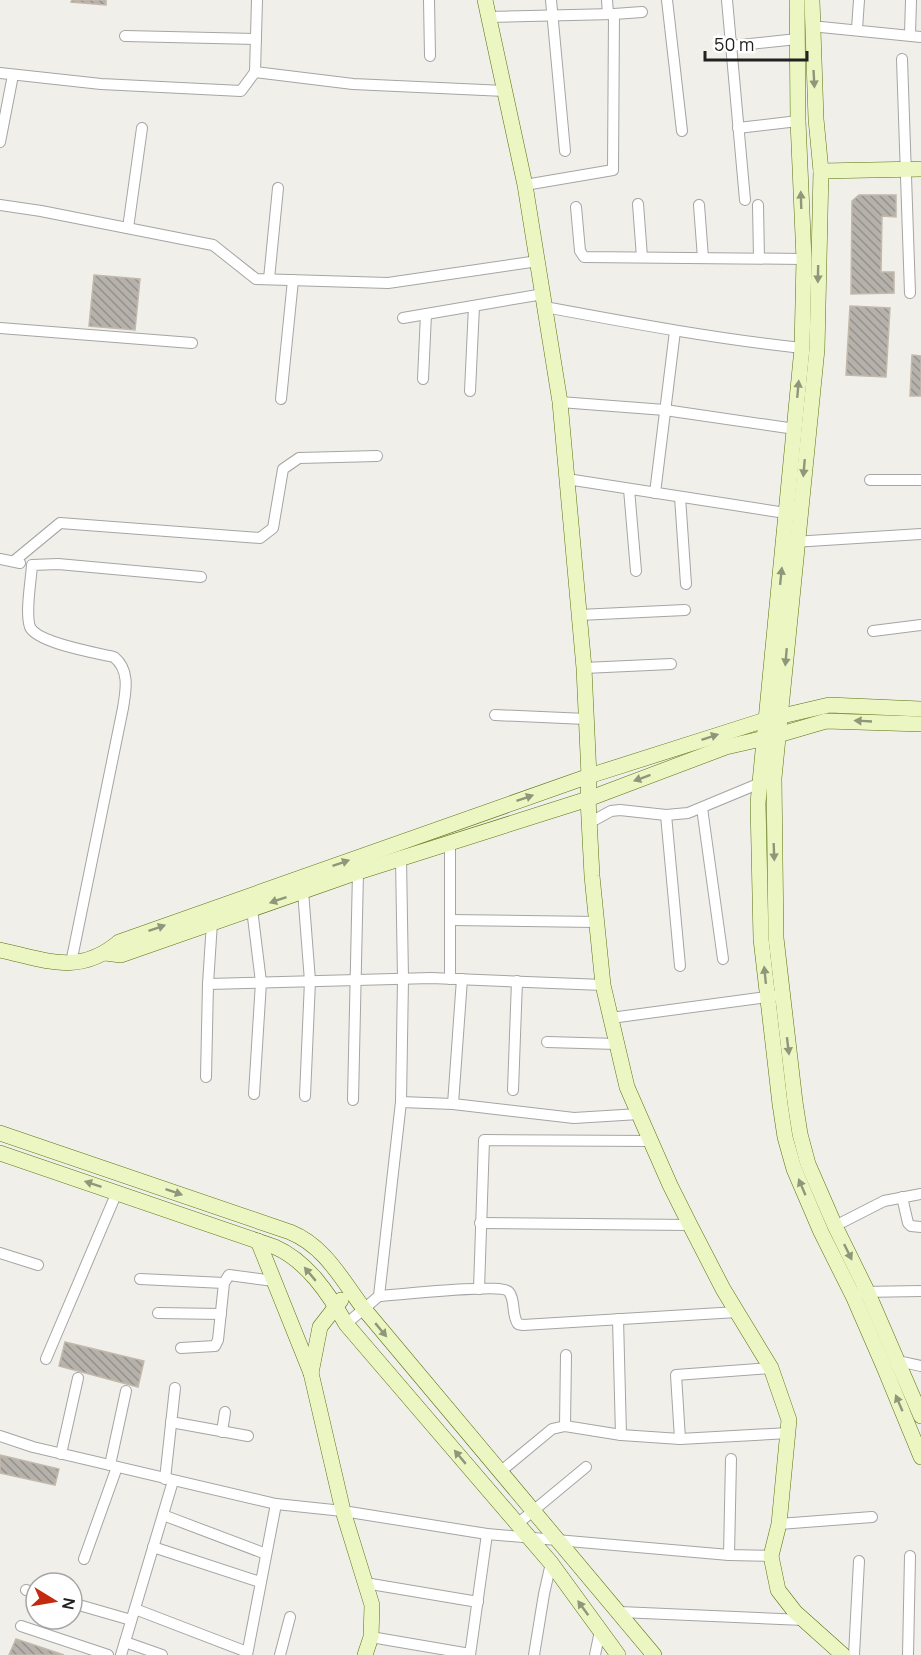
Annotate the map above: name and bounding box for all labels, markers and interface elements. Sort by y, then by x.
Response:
scale bar [705,24,807,62]
text: 50 m [714,32,754,56]
one-way arrow [809,70,819,89]
one-way arrow [797,191,806,210]
one-way arrow [813,265,823,284]
one-way arrow [793,379,803,398]
one-way arrow [799,459,809,478]
one-way arrow [776,566,786,585]
one-way arrow [781,648,791,667]
one-way arrow [853,717,872,726]
one-way arrow [701,732,719,741]
one-way arrow [633,774,651,784]
one-way arrow [516,793,534,803]
one-way arrow [769,842,779,861]
one-way arrow [332,858,350,868]
one-way arrow [269,895,287,905]
one-way arrow [148,923,166,933]
one-way arrow [760,965,770,984]
one-way arrow [784,1037,793,1056]
one-way arrow [797,1178,806,1195]
one-way arrow [84,1179,102,1189]
one-way arrow [166,1188,184,1198]
one-way arrow [843,1243,852,1260]
one-way arrow [303,1266,316,1282]
one-way arrow [374,1322,387,1337]
one-way arrow [894,1393,904,1411]
one-way arrow [454,1450,467,1465]
north arrow [24,1571,84,1631]
text: N [57,1596,81,1612]
one-way arrow [577,1600,589,1616]

